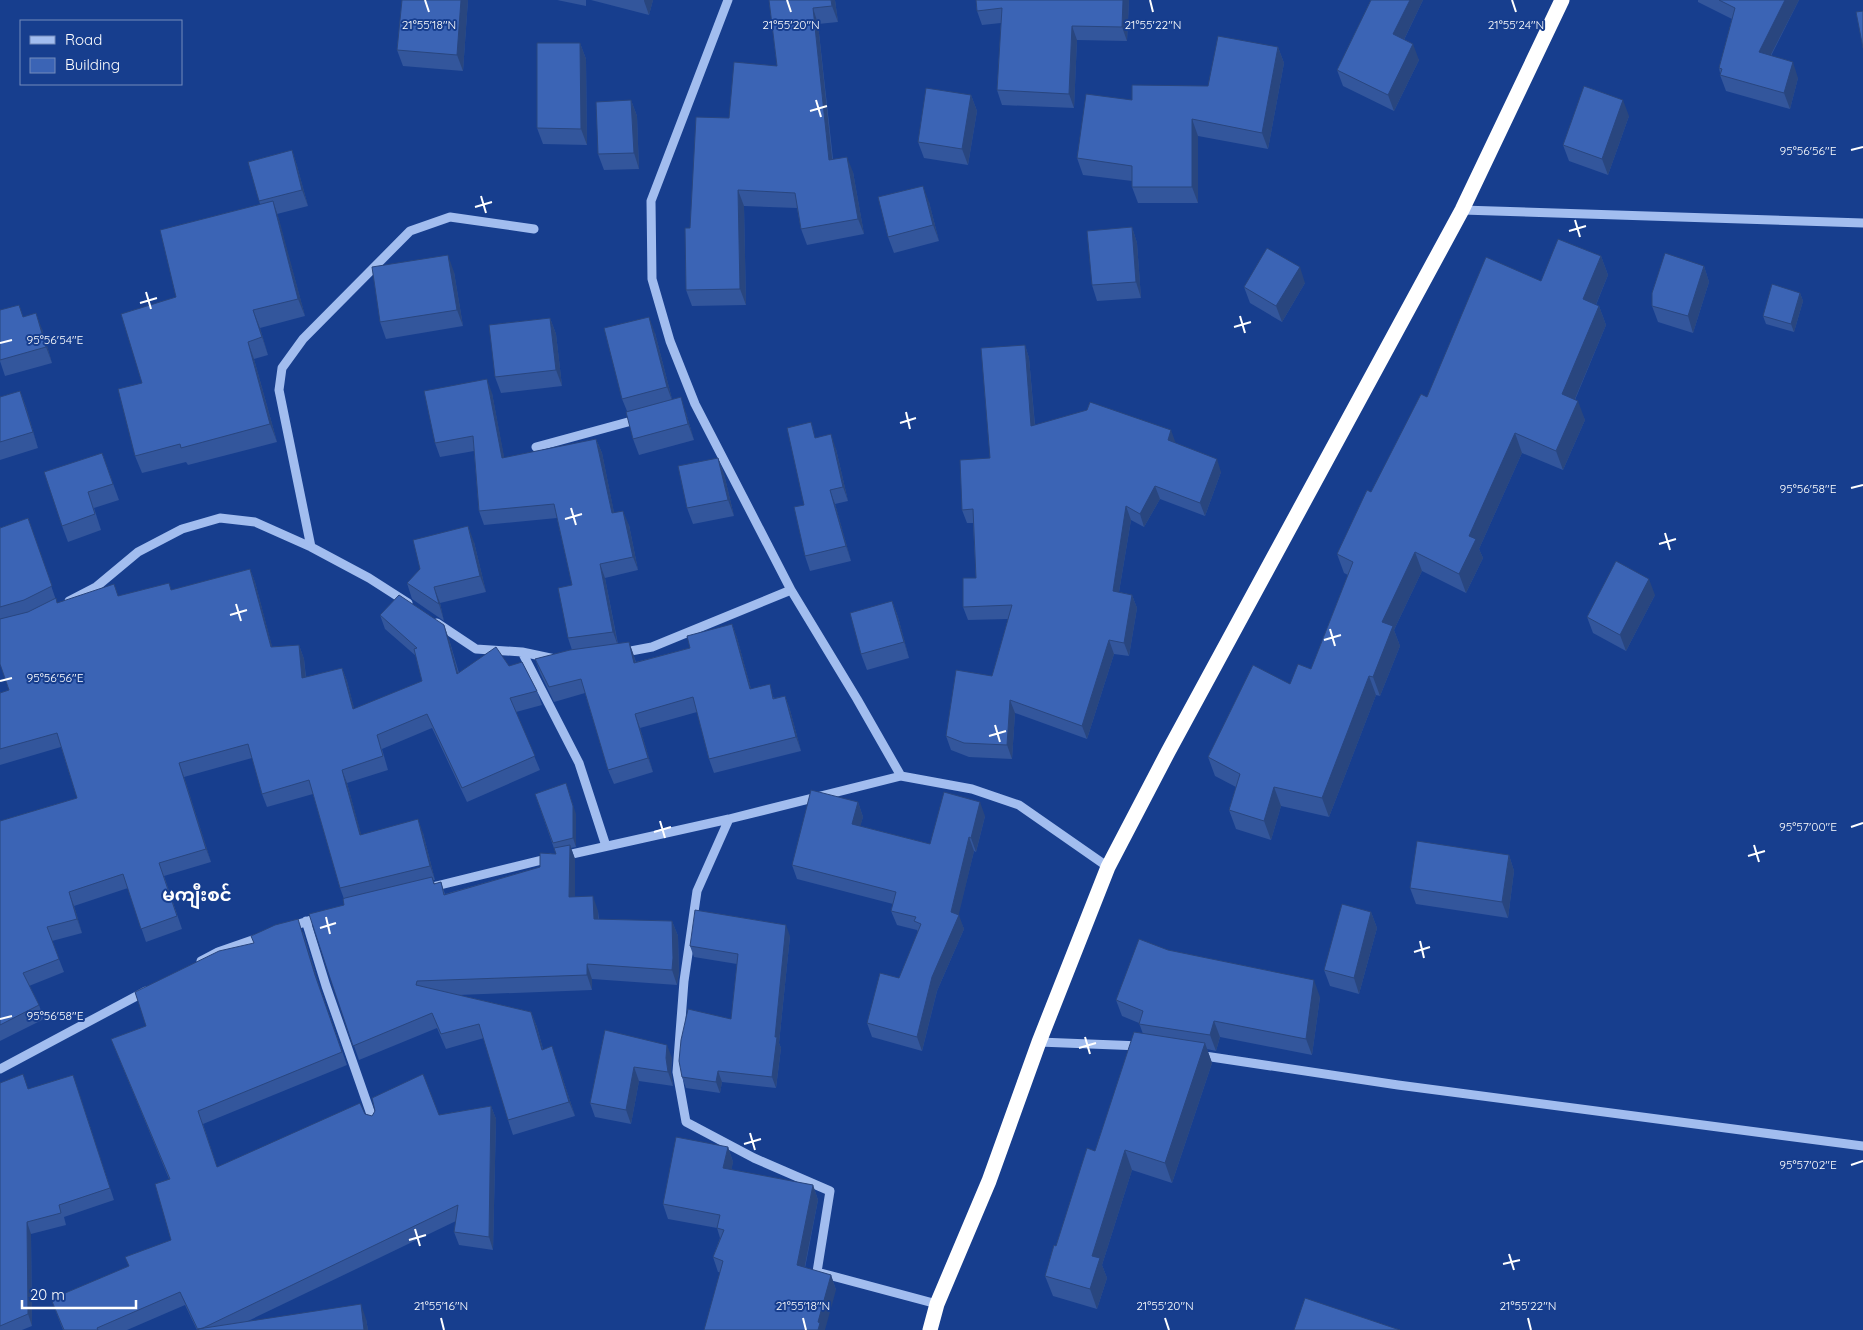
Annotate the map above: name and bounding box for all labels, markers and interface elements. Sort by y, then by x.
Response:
text: 21°55'18"N [402,17,456,32]
text: 21°55'20"N [762,17,820,32]
text: 21°55'22"N [1124,17,1182,32]
text: 21°55'24"N [1488,17,1544,32]
legend [20,20,182,85]
text: Road [65,30,102,49]
text: Building [65,55,120,74]
text: 95°56'56"E [1780,143,1837,158]
text: 95°56'54"E [27,332,84,347]
text: 95°56'58"E [1780,481,1837,496]
text: 95°56'56"E [27,670,84,685]
text: 95°57'00"E [1779,819,1837,834]
district label: မကျီးစင် [162,883,232,910]
text: 95°56'58"E [27,1008,84,1023]
text: 95°57'02"E [1779,1157,1837,1172]
scale bar [22,1278,136,1310]
text: 20 m [30,1285,65,1304]
text: 21°55'16"N [414,1298,468,1313]
text: 21°55'18"N [776,1298,830,1313]
text: 21°55'20"N [1136,1298,1194,1313]
text: 21°55'22"N [1499,1298,1557,1313]

